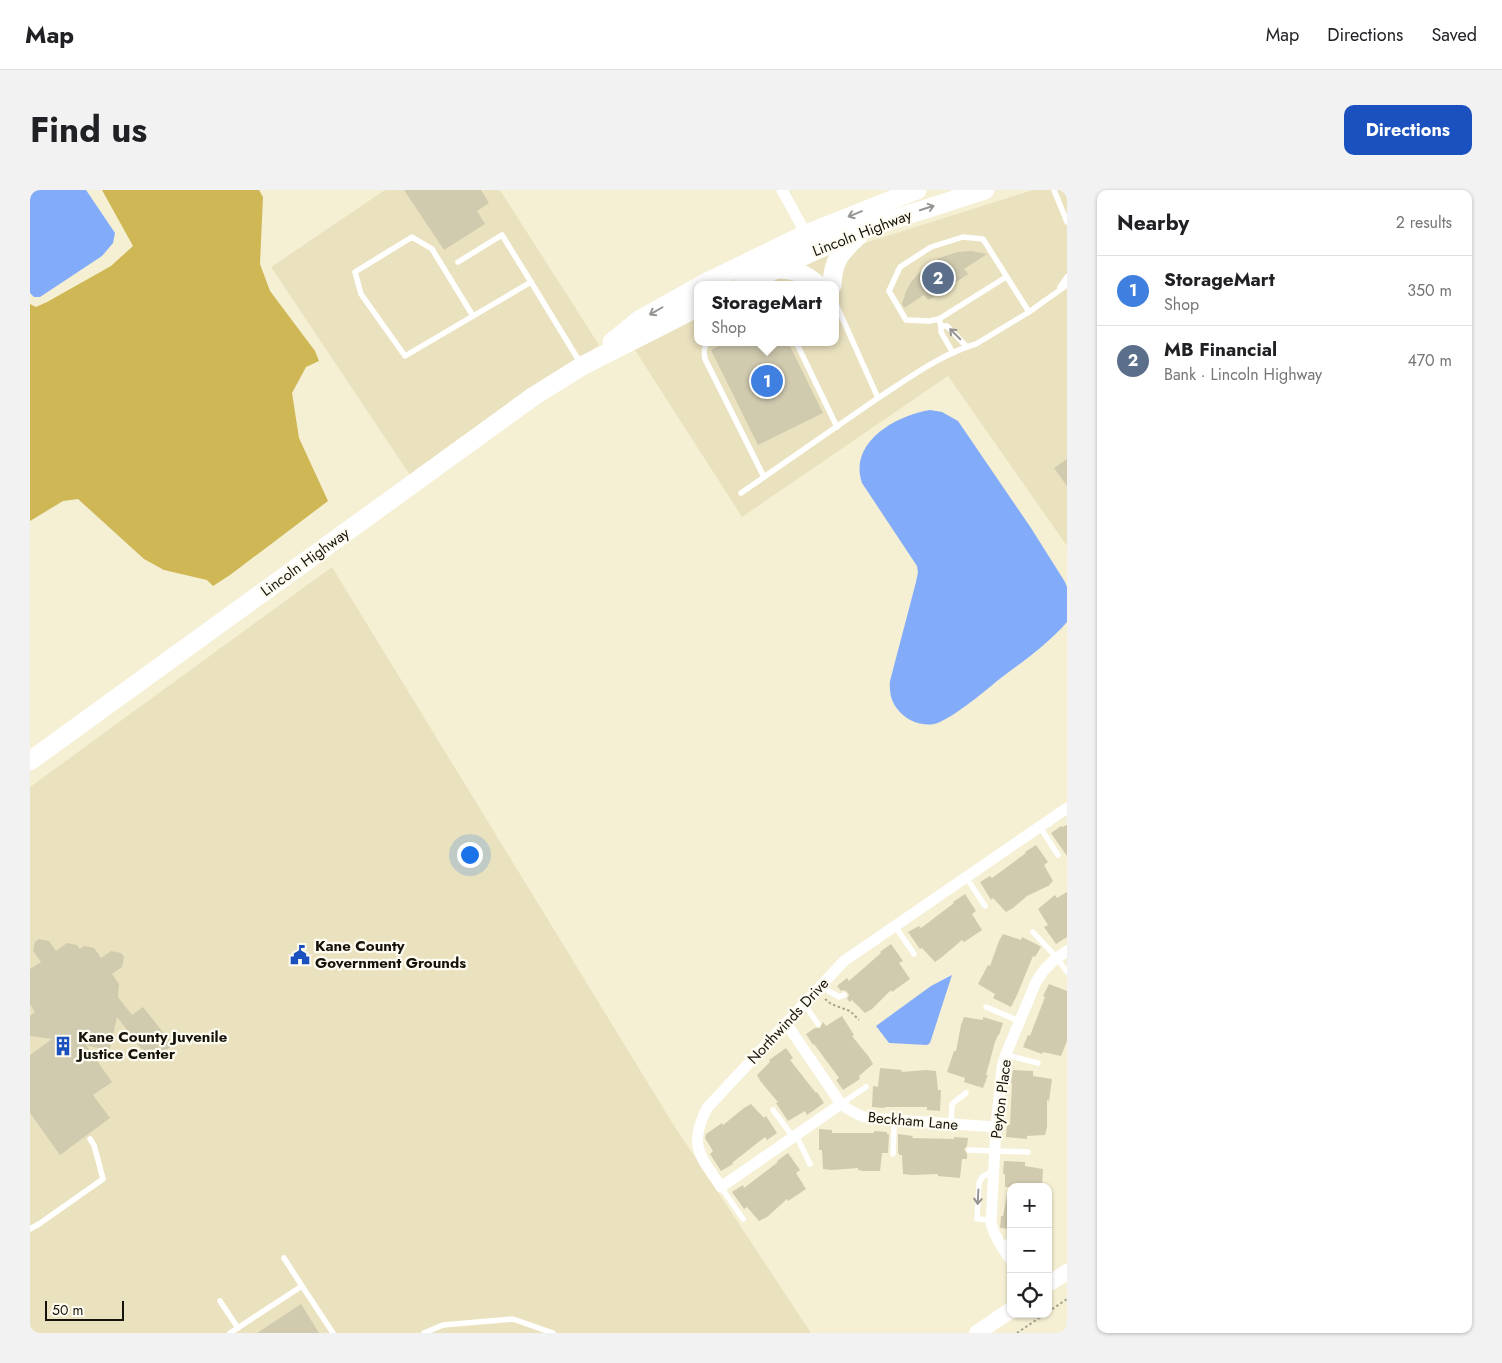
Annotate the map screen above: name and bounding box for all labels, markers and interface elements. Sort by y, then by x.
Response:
text: Map [25,17,74,52]
text: Map [1266,22,1299,48]
text: Directions [1327,22,1403,48]
text: Saved [1431,22,1477,48]
text: Find us [30,105,147,155]
button: Directions [1344,105,1472,155]
one-way arrow [919,203,934,212]
street label: Lincoln Highway [809,204,915,262]
text: Nearby [1117,208,1189,238]
one-way arrow [848,210,864,219]
text: 2 results [1396,211,1452,234]
pin: 2 [922,259,954,297]
text: StorageMart [1164,266,1275,293]
text: 1 [1129,279,1137,302]
text: 350 m [1407,279,1452,302]
popup [694,281,839,346]
text: StorageMart [711,289,822,316]
text: Shop [1164,293,1199,316]
one-way arrow [649,306,663,316]
text: Shop [711,316,746,339]
one-way arrow [949,328,961,340]
text: MB Financial [1164,336,1277,363]
text: 2 [1128,349,1138,372]
text: 470 m [1407,349,1452,372]
pin: 1 [751,362,783,400]
text: Bank · Lincoln Highway [1164,363,1322,386]
street label: Lincoln Highway [256,522,354,602]
your location [457,842,483,868]
place label: Kane County Government Grounds [315,935,466,974]
public building icon: Kane County Government Grounds [289,944,311,966]
street label: Northwinds Drive [742,973,834,1069]
place label: Kane County Juvenile Justice Center [75,1026,228,1065]
building icon: Kane County Juvenile Justice Center [52,1035,74,1057]
street label: Peyton Place [985,1058,1017,1140]
street label: Beckham Lane [867,1106,959,1136]
map controls [1007,1183,1052,1318]
button: + [1007,1183,1052,1228]
one-way arrow [974,1189,983,1205]
button: − [1007,1228,1052,1273]
button: locate [1007,1273,1052,1318]
scale bar [45,1298,124,1321]
text: 50 m [52,1300,83,1320]

